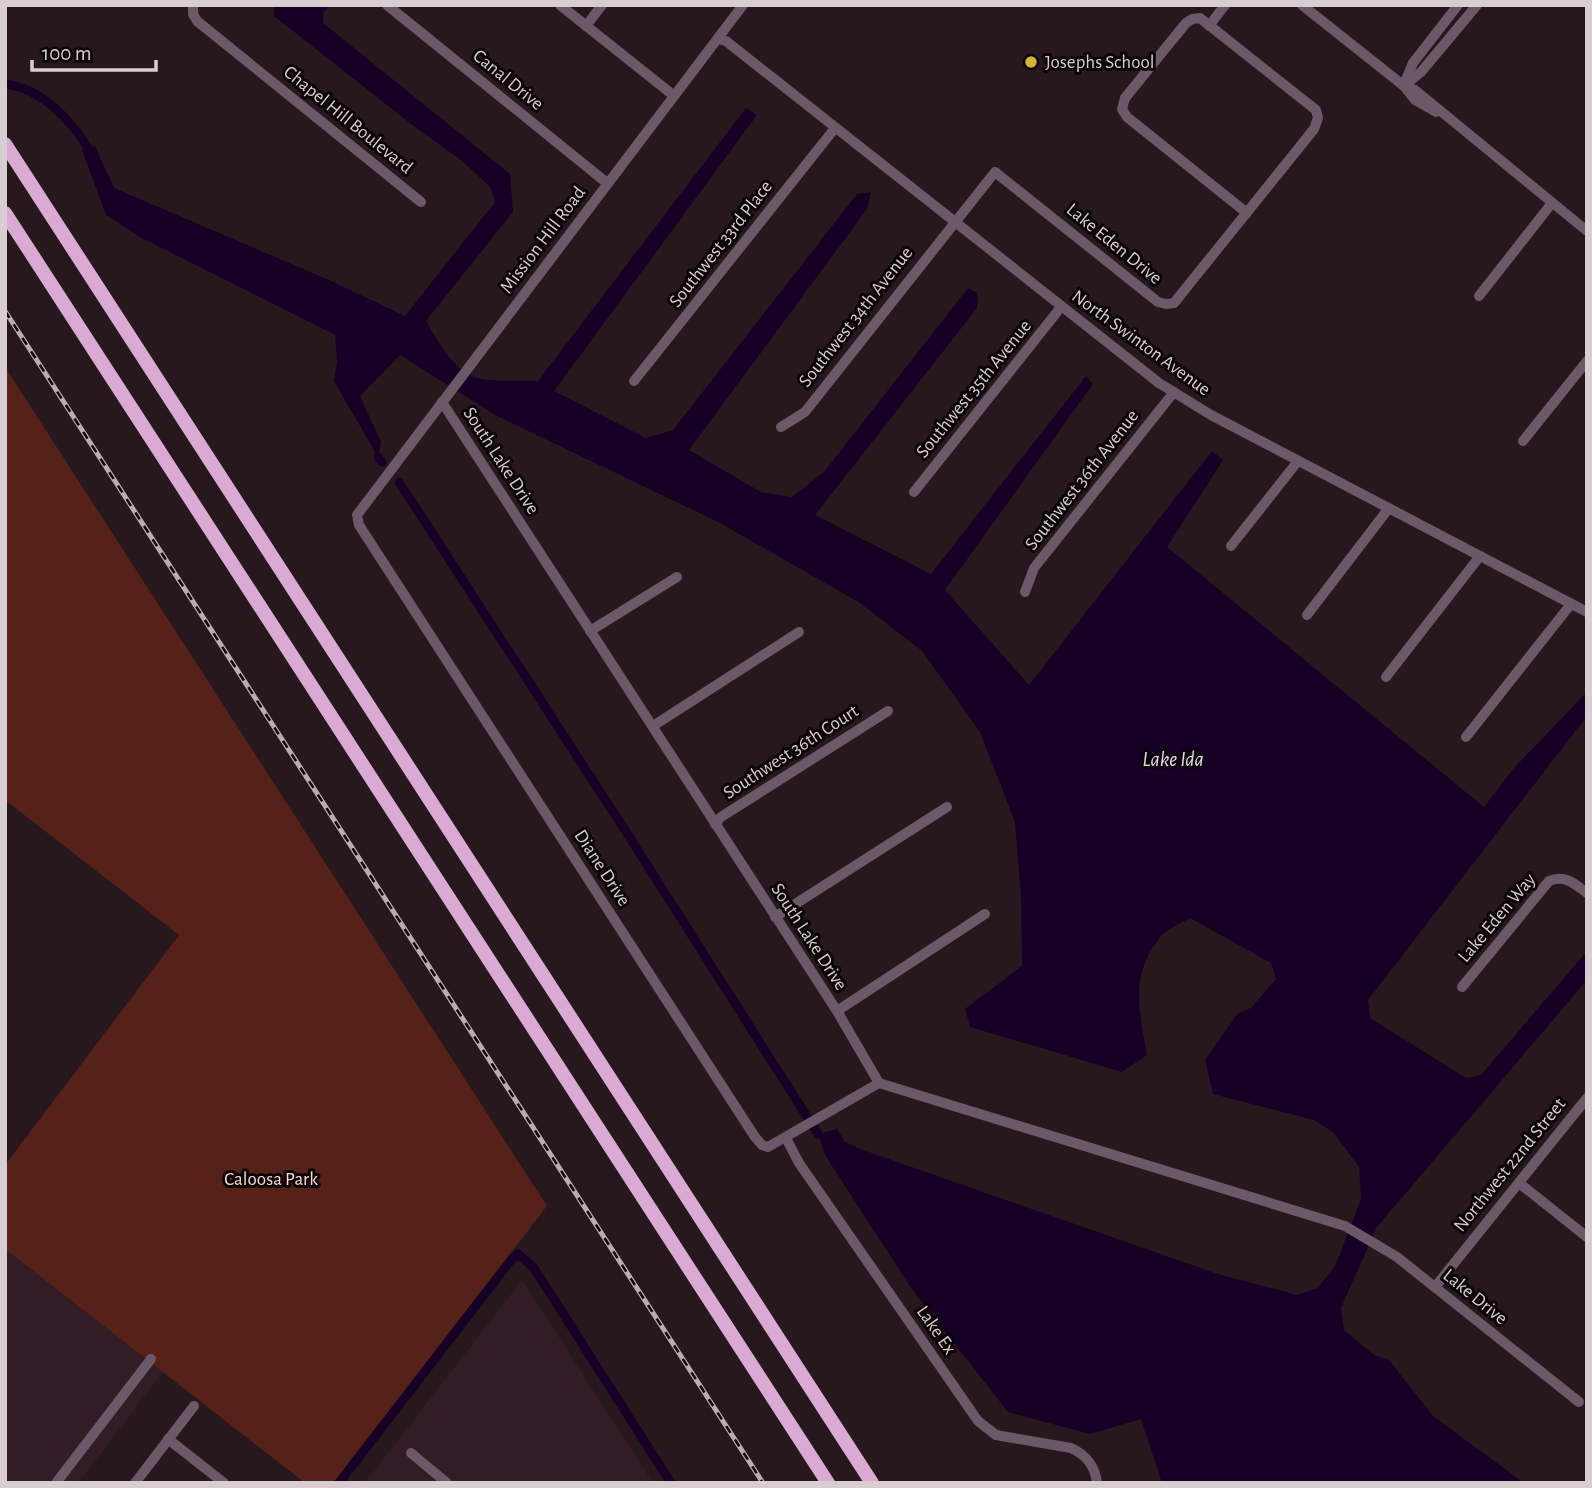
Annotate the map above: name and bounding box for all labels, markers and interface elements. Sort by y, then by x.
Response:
scale bar [32,28,156,72]
text: 100 m [42,43,92,64]
street label: Canal Drive [469,46,547,114]
place label: Josephs School [1045,53,1154,72]
marker: Josephs School [1023,54,1039,70]
street label: Chapel Hill Boulevard [280,62,416,178]
street label: Southwest 33rd Place [666,177,776,311]
street label: Mission Hill Road [497,183,589,297]
street label: Lake Eden Drive [1063,200,1165,288]
street label: Southwest 34th Avenue [796,243,916,391]
street label: North Swinton Avenue [1068,287,1214,399]
street label: Southwest 35th Avenue [913,317,1035,461]
street label: South Lake Drive [459,404,543,518]
street label: Southwest 36th Avenue [1022,406,1142,554]
street label: Southwest 36th Court [720,701,862,803]
water label: Lake Ida [1142,749,1204,770]
street label: Diane Drive [570,826,634,910]
street label: Lake Eden Way [1454,870,1540,966]
street label: South Lake Drive [767,880,851,994]
street label: Northwest 22nd Street [1450,1095,1570,1235]
park label: Caloosa Park [224,1170,318,1189]
street label: Lake Drive [1439,1266,1511,1328]
street label: Lake Ex [913,1302,959,1358]

